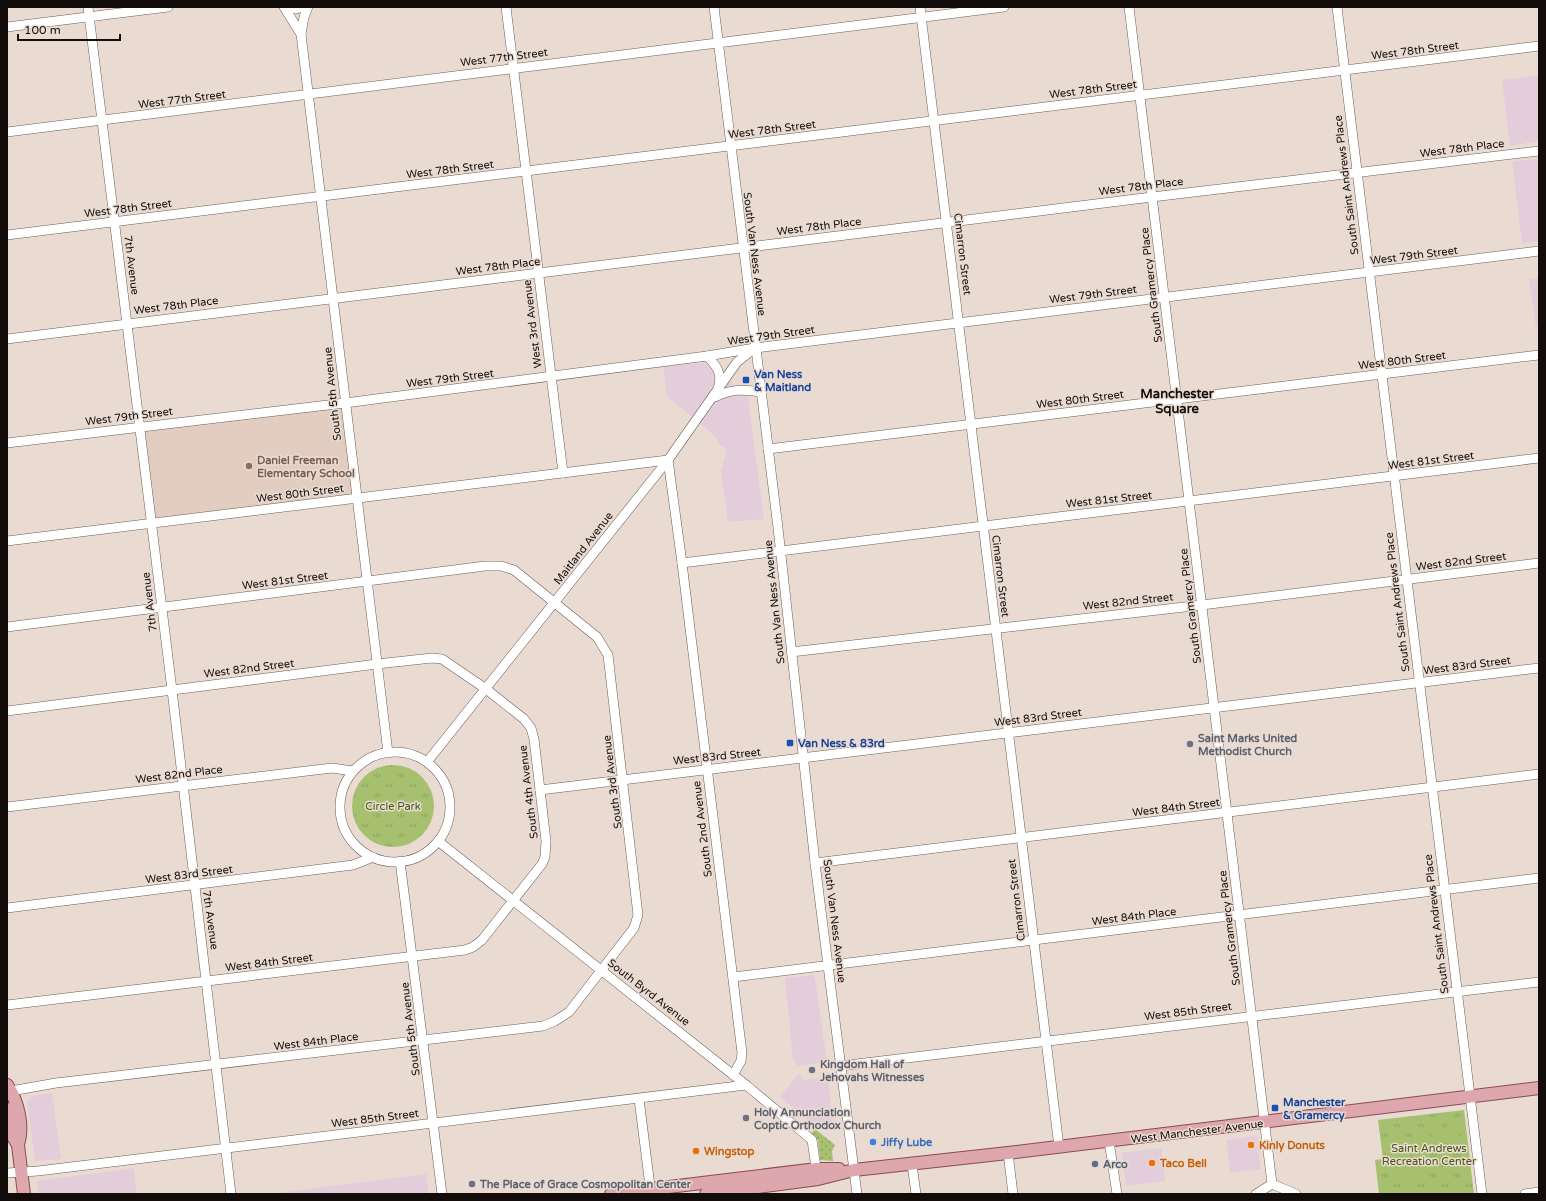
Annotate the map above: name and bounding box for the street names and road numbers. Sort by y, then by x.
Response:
street label: West 78th Street [1371,39,1460,62]
street label: West 77th Street [460,46,549,69]
street label: West 78th Street [1049,78,1138,101]
street label: West 77th Street [138,88,227,111]
street label: South Saint Andrews Place [1331,114,1362,255]
street label: West 78th Street [728,118,817,141]
street label: West 78th Place [1419,137,1505,160]
street label: West 78th Street [406,158,495,181]
street label: West 78th Place [1098,175,1184,198]
street label: South Van Ness Avenue [740,192,769,317]
street label: West 78th Street [84,197,173,220]
street label: Cimarron Street [951,212,974,296]
street label: West 78th Place [776,215,862,238]
street label: South Gramercy Place [1138,227,1165,343]
street label: 7th Avenue [121,234,142,296]
street label: West 79th Street [1370,244,1459,267]
street label: West 78th Place [455,255,541,278]
street label: West 3rd Avenue [521,279,544,369]
street label: West 79th Street [1049,283,1138,306]
street label: West 78th Place [133,294,219,317]
street label: West 79th Street [727,323,816,348]
street label: South 5th Avenue [321,347,344,441]
street label: West 80th Street [1358,349,1447,372]
street label: West 79th Street [406,367,495,390]
street label: West 80th Street [1036,388,1125,411]
street label: West 79th Street [85,405,174,428]
street label: West 81st Street [1387,449,1475,472]
street label: West 80th Street [256,482,345,505]
street label: West 81st Street [1065,489,1153,510]
street label: Maitland Avenue [551,509,616,587]
street label: South Saint Andrews Place [1382,531,1413,672]
street label: Cimarron Street [989,534,1012,618]
street label: South Van Ness Avenue [762,539,787,664]
street label: South Gramercy Place [1177,548,1204,664]
street label: West 82nd Street [1415,550,1507,573]
street label: West 81st Street [241,569,329,592]
street label: 7th Avenue [139,571,160,633]
street label: West 82nd Street [1082,590,1174,613]
street label: West 83rd Street [1422,654,1512,677]
street label: West 82nd Street [203,657,295,680]
street label: West 83rd Street [993,706,1083,729]
street label: South 3rd Avenue [600,734,625,829]
street label: South 4th Avenue [516,745,541,839]
street label: West 83rd Street [672,745,762,768]
street label: West 82nd Place [135,763,223,786]
street label: South 2nd Avenue [690,780,715,878]
street label: West 84th Street [1132,796,1221,819]
street label: South Saint Andrews Place [1421,853,1452,994]
street label: Cimarron Street [1005,858,1028,942]
street label: South Van Ness Avenue [820,859,849,984]
street label: West 83rd Street [144,863,234,886]
street label: South Gramercy Place [1216,870,1243,986]
street label: 7th Avenue [200,889,221,951]
street label: West 84th Place [1091,905,1177,928]
street label: West 84th Street [225,951,314,974]
street label: South Byrd Avenue [605,956,692,1028]
street label: South 5th Avenue [398,982,423,1076]
street label: West 85th Street [1144,1000,1233,1023]
street label: West 84th Place [273,1030,359,1053]
street label: West 85th Street [331,1107,420,1130]
street label: West Manchester Avenue [1130,1117,1264,1146]

